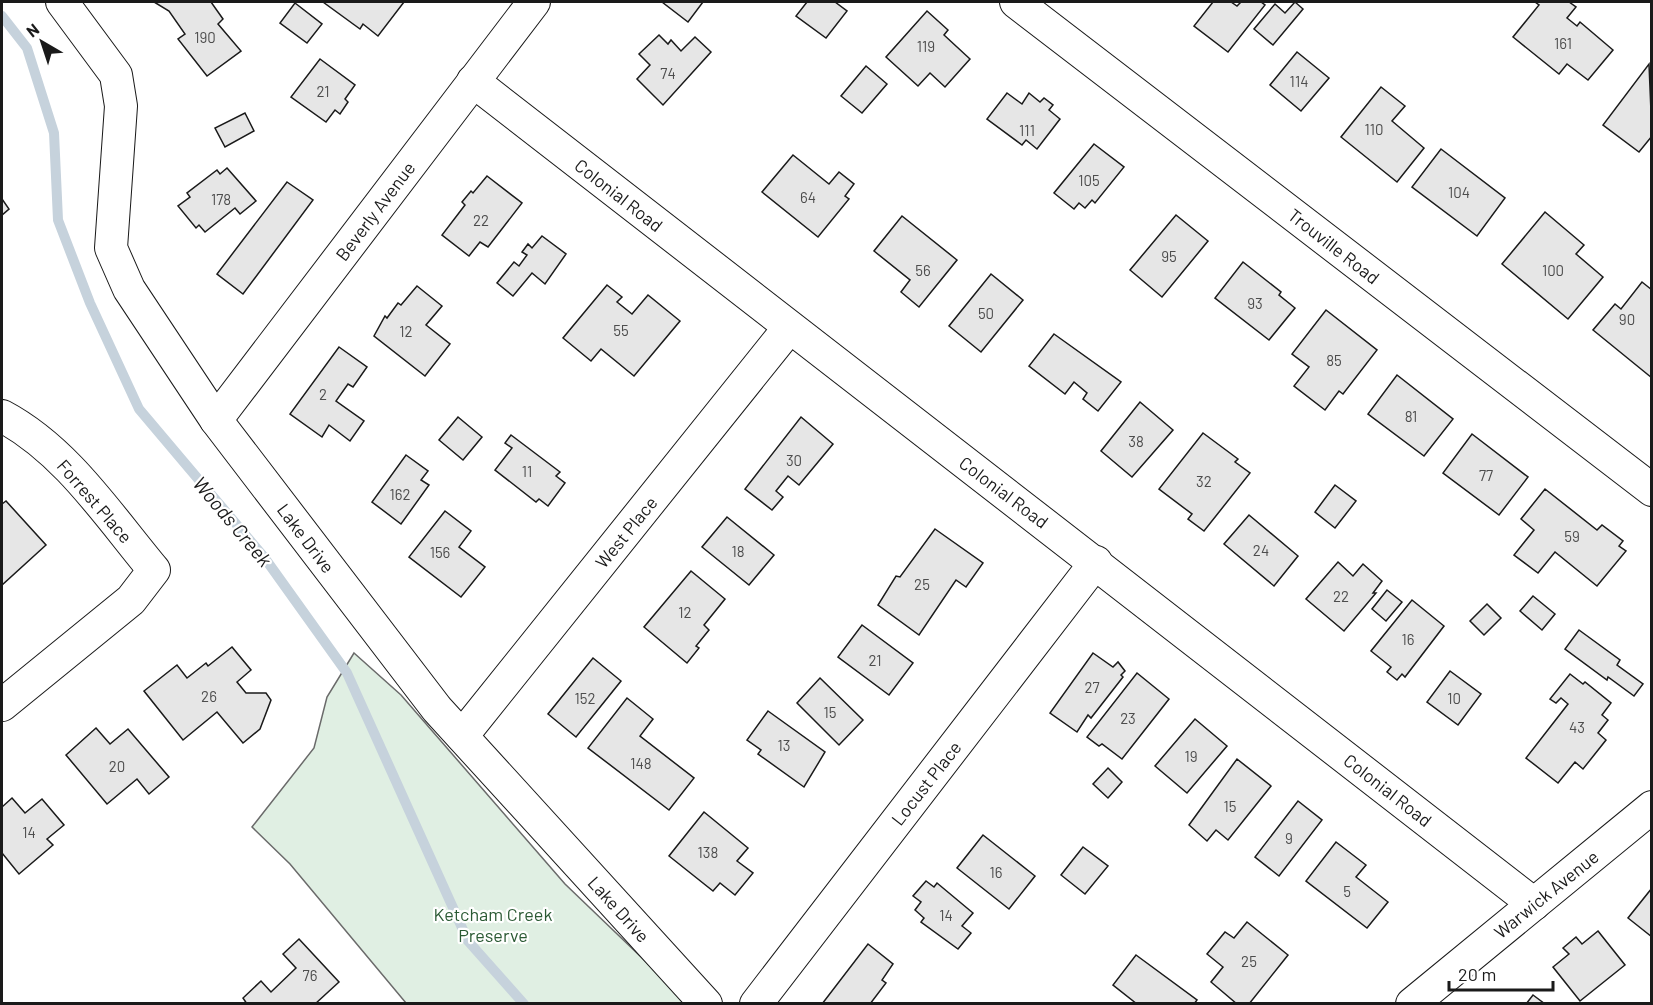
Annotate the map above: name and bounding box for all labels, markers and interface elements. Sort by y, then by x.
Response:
north arrow [12,12,72,72]
text: N [22,19,42,41]
house number: 190 [194,28,216,46]
house number: 161 [1554,34,1572,52]
house number: 119 [917,37,935,55]
house number: 74 [660,64,676,82]
house number: 114 [1290,72,1308,90]
house number: 21 [316,82,330,100]
house number: 110 [1364,120,1384,138]
house number: 111 [1019,121,1035,139]
street label: Colonial Road [571,154,667,236]
street label: Beverly Avenue [331,157,419,265]
house number: 105 [1078,171,1100,189]
house number: 104 [1448,183,1470,201]
house number: 64 [800,188,816,206]
house number: 178 [211,190,231,208]
street label: Trouville Road [1284,204,1384,288]
house number: 22 [473,211,489,229]
house number: 95 [1161,247,1177,265]
house number: 56 [915,261,931,279]
house number: 100 [1542,261,1564,279]
house number: 93 [1247,294,1263,312]
house number: 50 [978,304,994,322]
house number: 90 [1619,310,1635,328]
house number: 55 [613,321,629,339]
house number: 12 [399,322,413,340]
house number: 85 [1326,351,1342,369]
house number: 2 [319,385,327,403]
house number: 81 [1405,407,1417,425]
house number: 38 [1128,432,1144,450]
house number: 30 [786,451,802,469]
street label: Colonial Road [955,451,1053,533]
street label: Forrest Place [53,455,137,547]
house number: 11 [522,462,532,480]
house number: 77 [1479,466,1493,484]
water label: Woods Creek [188,471,278,571]
house number: 32 [1196,472,1212,490]
house number: 162 [389,485,411,503]
street label: West Place [590,492,662,572]
street label: Lake Drive [273,499,339,577]
house number: 59 [1564,527,1580,545]
house number: 24 [1253,541,1269,559]
house number: 18 [731,542,745,560]
house number: 156 [430,543,450,561]
house number: 25 [914,575,930,593]
house number: 22 [1333,587,1349,605]
house number: 12 [678,603,692,621]
house number: 16 [1402,630,1414,648]
house number: 21 [868,651,882,669]
house number: 27 [1084,678,1100,696]
house number: 26 [201,687,217,705]
house number: 152 [574,689,596,707]
house number: 10 [1447,689,1461,707]
house number: 15 [824,703,836,721]
house number: 23 [1120,709,1136,727]
house number: 43 [1569,718,1585,736]
house number: 13 [778,736,790,754]
street label: Locust Place [886,737,966,829]
house number: 19 [1184,747,1198,765]
street label: Colonial Road [1340,749,1436,831]
house number: 148 [630,754,652,772]
house number: 20 [109,757,125,775]
house number: 15 [1224,797,1236,815]
house number: 14 [22,823,36,841]
house number: 9 [1285,829,1293,847]
house number: 138 [698,843,718,861]
street label: Warwick Avenue [1489,845,1603,943]
house number: 16 [990,863,1002,881]
street label: Lake Drive [584,871,654,947]
house number: 5 [1343,882,1351,900]
park label: Ketcham Creek Preserve [434,903,552,946]
house number: 14 [939,906,953,924]
house number: 25 [1241,952,1257,970]
scale bar [1449,954,1552,992]
text: 20 m [1458,963,1496,985]
house number: 76 [303,966,317,984]

